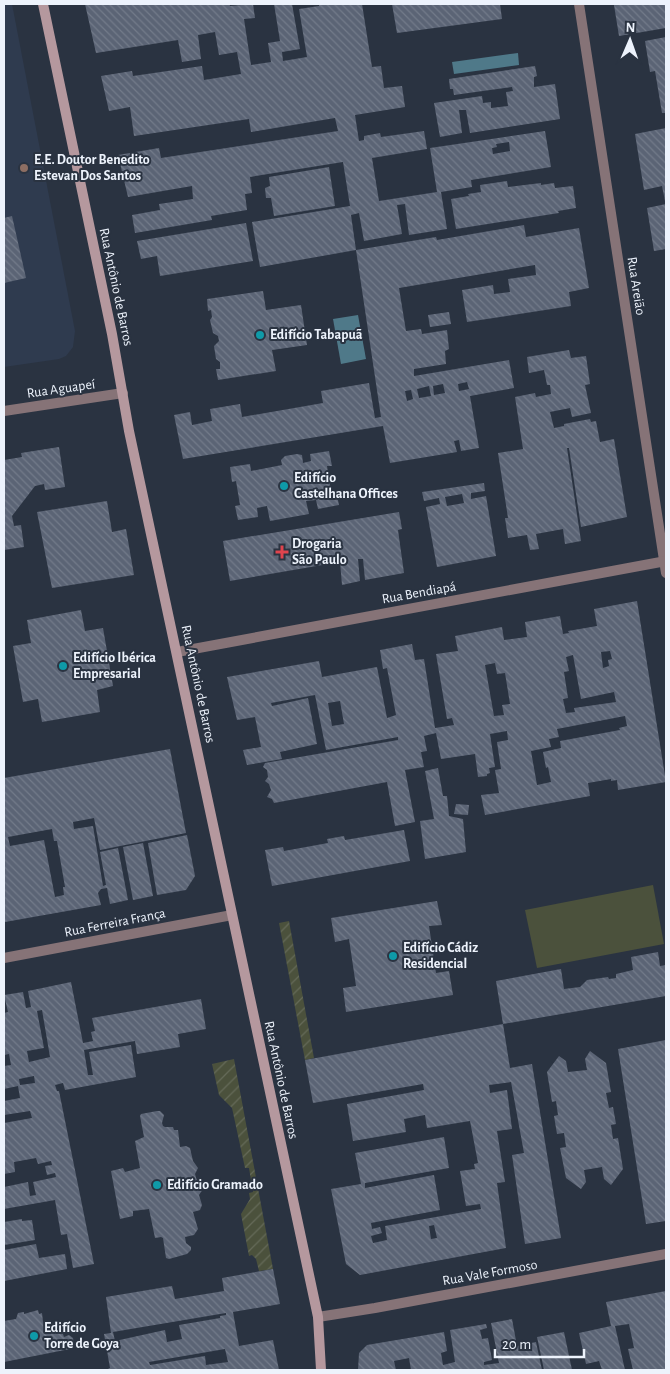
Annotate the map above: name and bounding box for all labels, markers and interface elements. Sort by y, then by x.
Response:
north arrow [605,15,655,65]
text: N [625,21,636,35]
place label: E.E. Doutor Benedito Estevan Dos Santos [34,153,150,183]
marker: E.E. Doutor Benedito Estevan Dos Santos [18,162,30,174]
street label: Rua Antônio de Barros [97,227,135,347]
street label: Rua Areião [624,256,648,316]
place label: Edifício Tabapuã [270,328,363,342]
marker: Edifício Tabapuã [254,329,266,341]
street label: Rua Aguapeí [26,377,97,401]
place label: Edifício Castelhana Offices [294,471,398,501]
marker: Edifício Castelhana Offices [278,480,290,492]
place label: Drogaria São Paulo [292,537,347,567]
marker: Drogaria São Paulo [276,546,288,558]
street label: Rua Bendiapá [381,579,458,606]
street label: Rua Antônio de Barros [179,624,217,744]
place label: Edifício Ibérica Empresarial [73,651,156,681]
marker: Edifício Ibérica Empresarial [57,660,69,672]
street label: Rua Ferreira França [63,906,167,940]
place label: Edifício Cádiz Residencial [403,941,478,971]
marker: Edifício Cádiz Residencial [387,950,399,962]
street label: Rua Antônio de Barros [262,1020,300,1140]
place label: Edifício Gramado [167,1178,263,1192]
marker: Edifício Gramado [151,1179,163,1191]
street label: Rua Vale Formoso [441,1258,539,1288]
place label: Edifício Torre de Goya [44,1321,120,1351]
scale bar [495,1326,584,1358]
marker: Edifício Torre de Goya [28,1330,40,1342]
text: 20 m [502,1337,531,1352]

